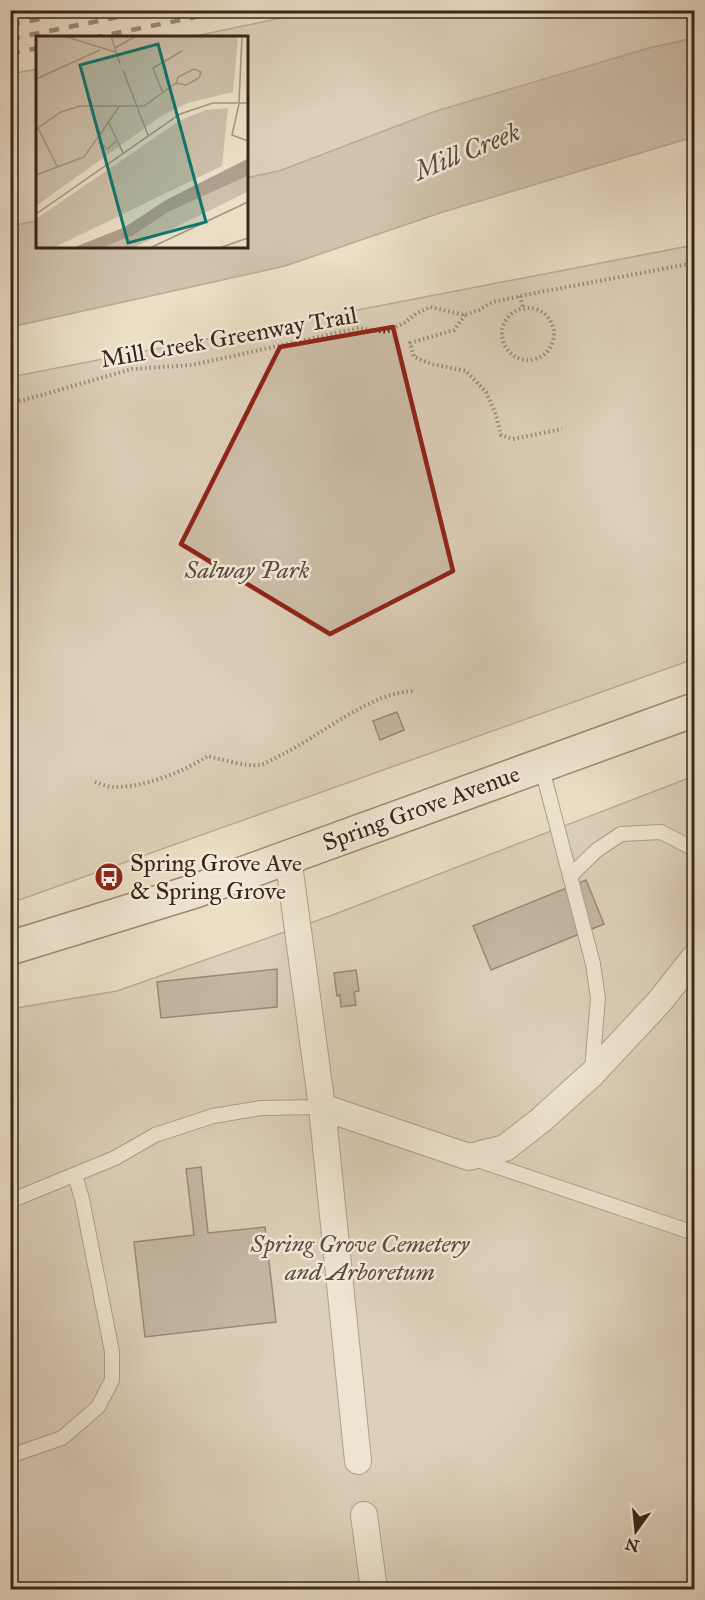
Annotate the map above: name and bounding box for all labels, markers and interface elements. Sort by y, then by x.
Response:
inset map [36,36,248,248]
water label: Mill Creek [407,115,525,188]
street label: Mill Creek Greenway Trail [98,300,360,374]
park label: Salway Park [184,555,310,585]
street label: Spring Grove Avenue [318,758,524,858]
place label: Spring Grove Ave & Spring Grove [130,848,302,906]
bus stop icon: Spring Grove Ave & Spring Grove [93,861,125,893]
park label: Spring Grove Cemetery and Arboretum [250,1229,470,1287]
north arrow [606,1501,666,1561]
text: N [623,1534,641,1556]

